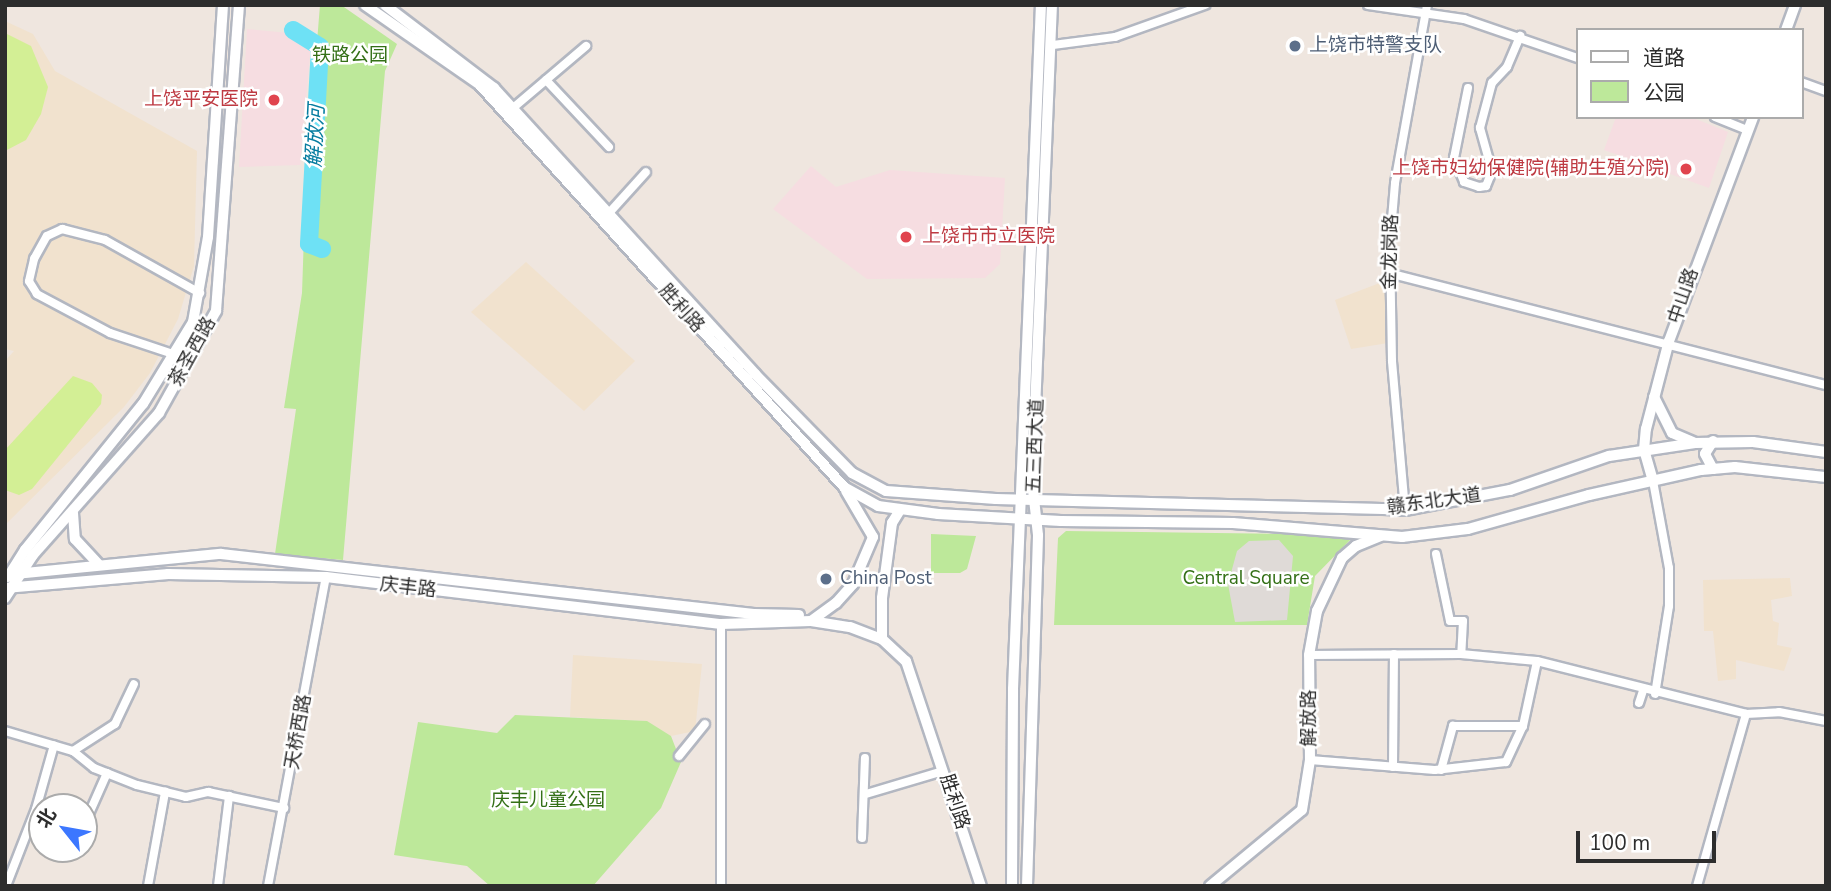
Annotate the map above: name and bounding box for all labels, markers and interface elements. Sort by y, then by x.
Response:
legend [1576,28,1803,119]
place label: 上饶市特警支队 [1309,35,1442,57]
marker: 上饶市特警支队 [1287,38,1303,54]
text: 道路 [1643,44,1685,72]
park label: 铁路公园 [312,45,388,67]
text: 公园 [1643,79,1685,107]
place label: 上饶平安医院 [144,89,258,111]
marker: 上饶平安医院 [264,90,284,110]
water label: 解放河 [301,104,329,168]
place label: 上饶市妇幼保健院(辅助生殖分院) [1392,158,1670,180]
marker: 上饶市妇幼保健院(辅助生殖分院) [1676,159,1696,179]
street label: 金龙岗路 [1378,214,1404,290]
place label: 上饶市市立医院 [922,226,1055,248]
marker: 上饶市市立医院 [896,227,916,247]
street label: 中山路 [1664,265,1704,327]
street label: 胜利路 [653,280,709,338]
street label: 茶圣西路 [165,313,221,391]
street label: 五三西大道 [1023,398,1049,494]
street label: 赣东北大道 [1385,484,1483,520]
place label: China Post [840,568,932,590]
park label: Central Square [1182,568,1310,590]
marker: China Post [818,571,834,587]
street label: 庆丰路 [378,573,438,603]
street label: 解放路 [1299,690,1321,746]
street label: 天桥西路 [281,693,317,771]
street label: 胜利路 [934,771,974,833]
park label: 庆丰儿童公园 [491,790,605,812]
north arrow [28,793,98,863]
text: 北 [31,803,63,833]
scale bar [1579,818,1719,862]
text: 100 m [1589,829,1650,857]

